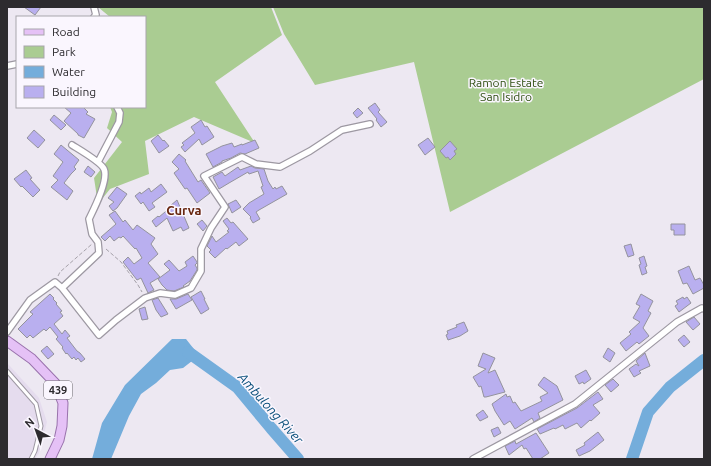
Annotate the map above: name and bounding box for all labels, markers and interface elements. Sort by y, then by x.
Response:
legend [16,16,146,108]
text: Road [52,25,80,38]
text: Park [52,45,76,58]
text: Water [52,65,85,78]
park label: Ramon Estate San Isidro [469,76,543,103]
text: Building [52,85,96,98]
district label: Curva [166,203,202,217]
water label: Ambulong River [235,369,307,447]
road number: 439 [44,381,72,399]
north arrow [16,410,56,450]
text: N [22,415,36,430]

